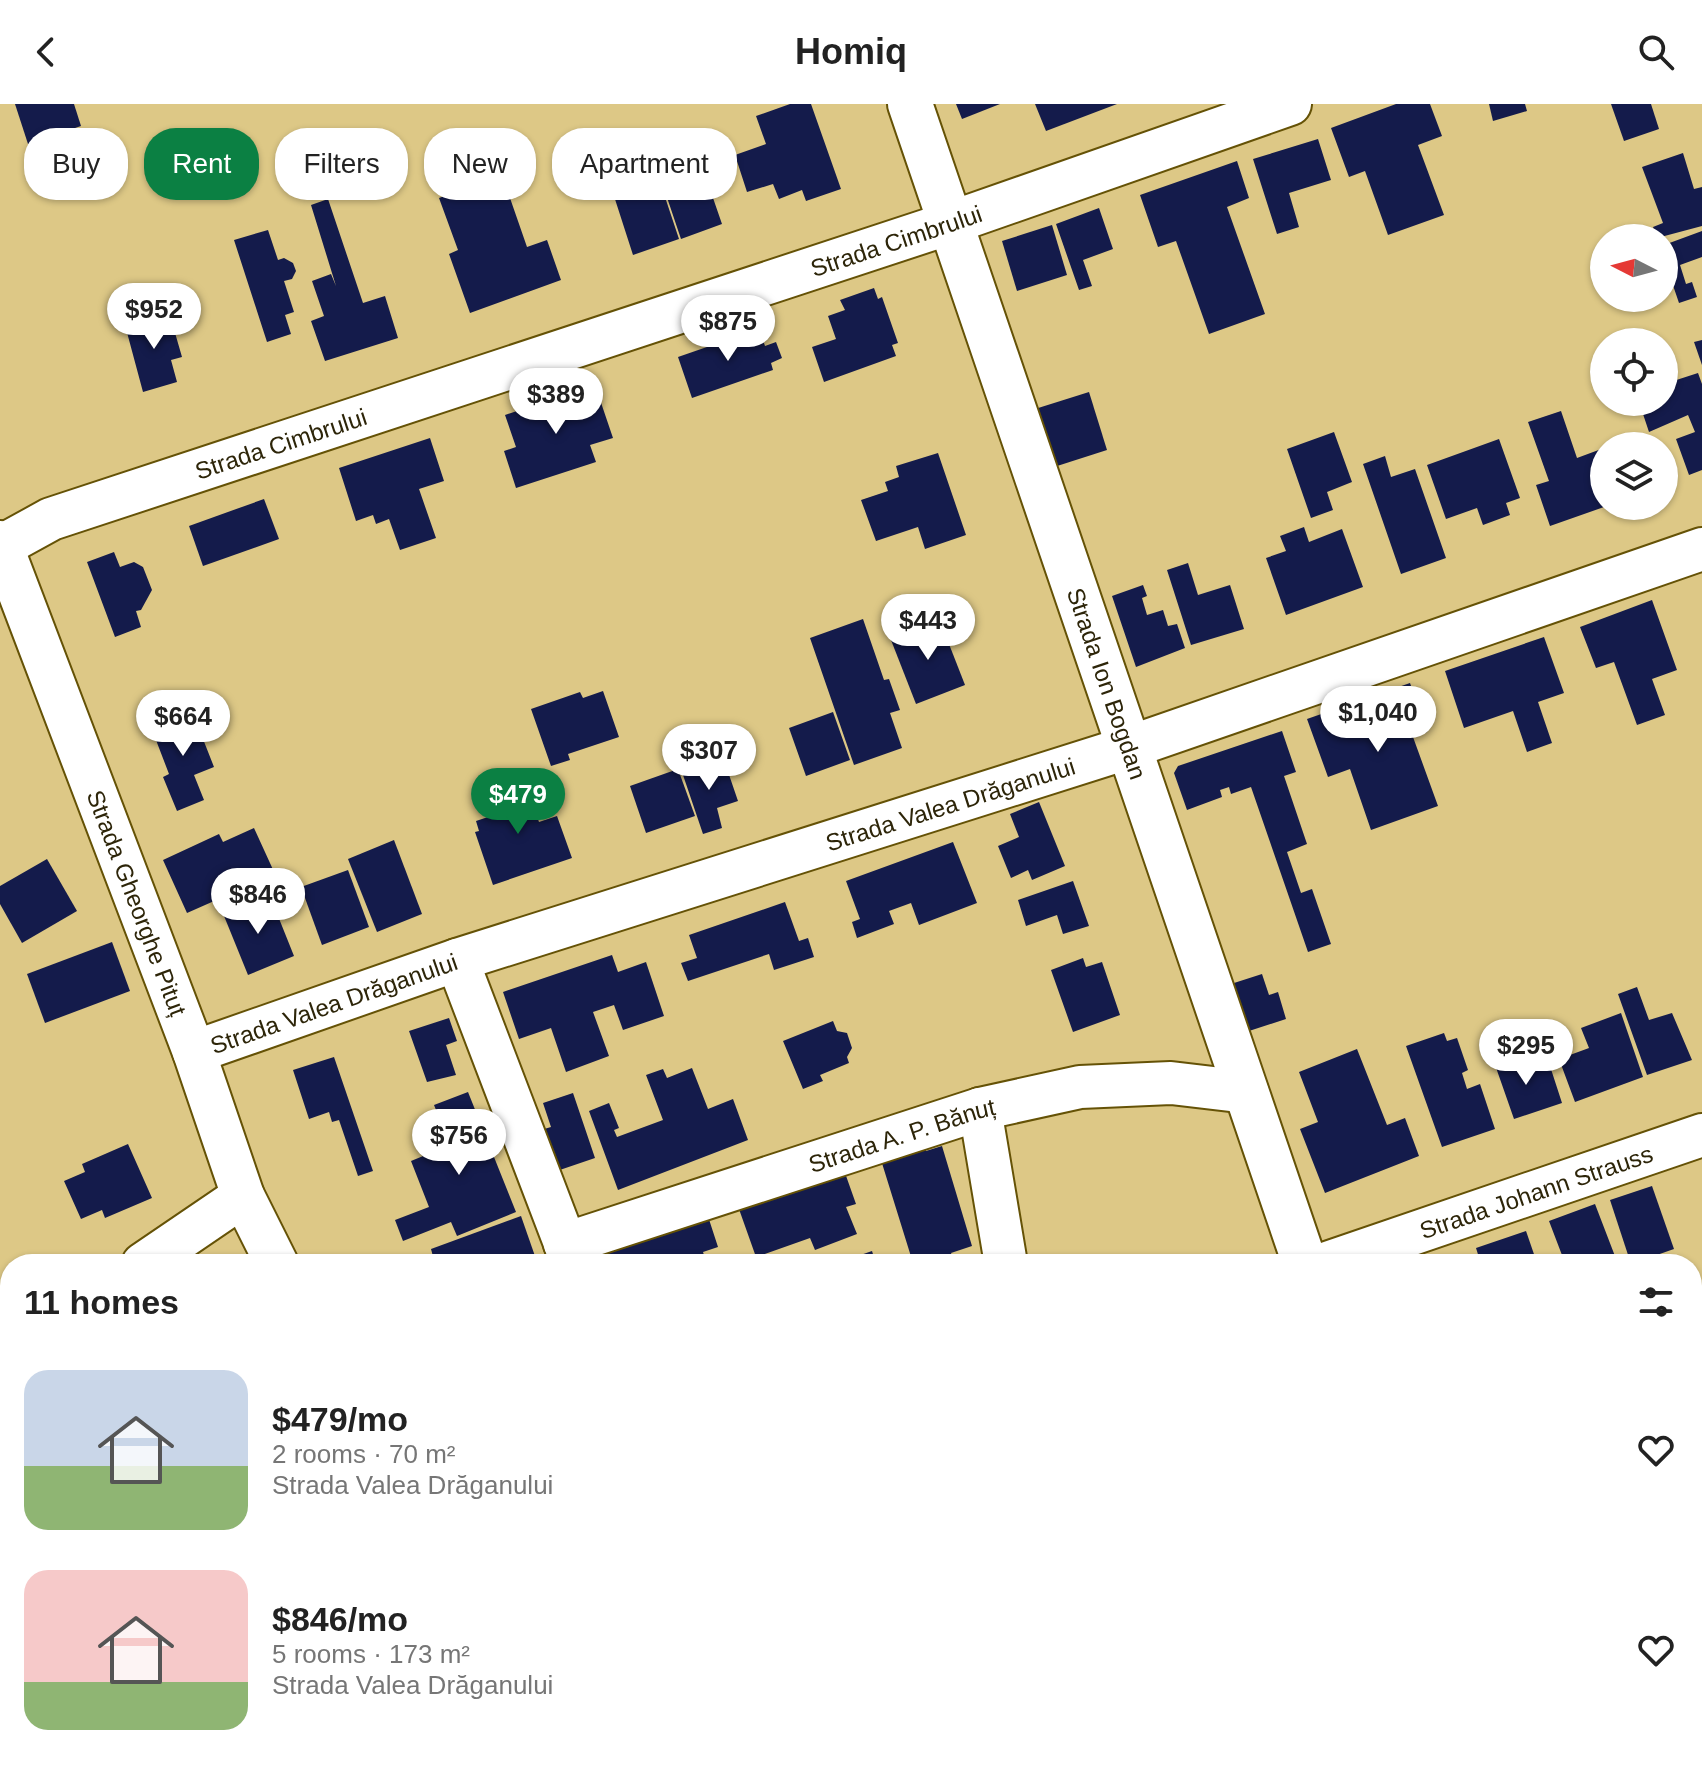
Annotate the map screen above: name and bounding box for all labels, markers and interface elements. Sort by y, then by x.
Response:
icon: back [24,30,68,74]
icon: search [1634,30,1678,74]
text: Homiq [795,31,907,72]
chip: Buy [24,128,128,200]
chip: Rent [144,128,259,200]
chip: Filters [275,128,408,200]
chip: New [424,128,536,200]
chip: Apartment [552,128,737,200]
street label: Strada Cimbrului [807,199,985,282]
north arrow [1590,224,1678,312]
map controls [1590,224,1678,520]
pin: $952 [107,283,201,351]
text: $952 [125,294,183,324]
pin: $875 [681,295,775,363]
text: $875 [699,306,757,336]
button: locate [1590,328,1678,416]
pin: $389 [509,368,603,436]
text: $389 [527,379,585,409]
street label: Strada Cimbrului [192,403,370,484]
button: layers [1590,432,1678,520]
street label: Strada Ion Bogdan [1062,584,1152,782]
pin: $443 [881,594,975,662]
text: $443 [899,605,957,635]
pin: $1,040 [1313,686,1443,754]
pin: $664 [136,690,230,758]
text: $1,040 [1338,697,1418,727]
text: $664 [154,701,212,731]
pin: $307 [662,724,756,792]
text: $307 [680,735,738,765]
street label: Strada Valea Drăganului [822,752,1078,856]
pin: $479 [471,768,565,836]
text: $479 [489,779,547,809]
street label: Strada Gheorghe Pituț [82,786,192,1020]
pin: $846 [211,868,305,936]
text: $846 [229,879,287,909]
street label: Strada Valea Drăganului [207,947,461,1059]
pin: $295 [1479,1019,1573,1087]
text: $295 [1497,1030,1555,1060]
street label: Strada A. P. Bănuț [805,1093,998,1177]
pin: $756 [412,1109,506,1177]
text: $756 [430,1120,488,1150]
street label: Strada Johann Strauss [1416,1139,1656,1244]
icon: filters [1634,1280,1678,1324]
text: 11 homes [24,1283,179,1321]
text: $479/mo [272,1400,408,1438]
icon: home [88,1402,184,1498]
icon: heart [1634,1428,1678,1472]
text: 2 rooms · 70 m² [272,1439,456,1469]
text: Strada Valea Drăganului [272,1470,553,1500]
text: $846/mo [272,1600,408,1638]
icon: home [88,1602,184,1698]
icon: heart [1634,1628,1678,1672]
text: 5 rooms · 173 m² [272,1639,470,1669]
text: Strada Valea Drăganului [272,1670,553,1700]

